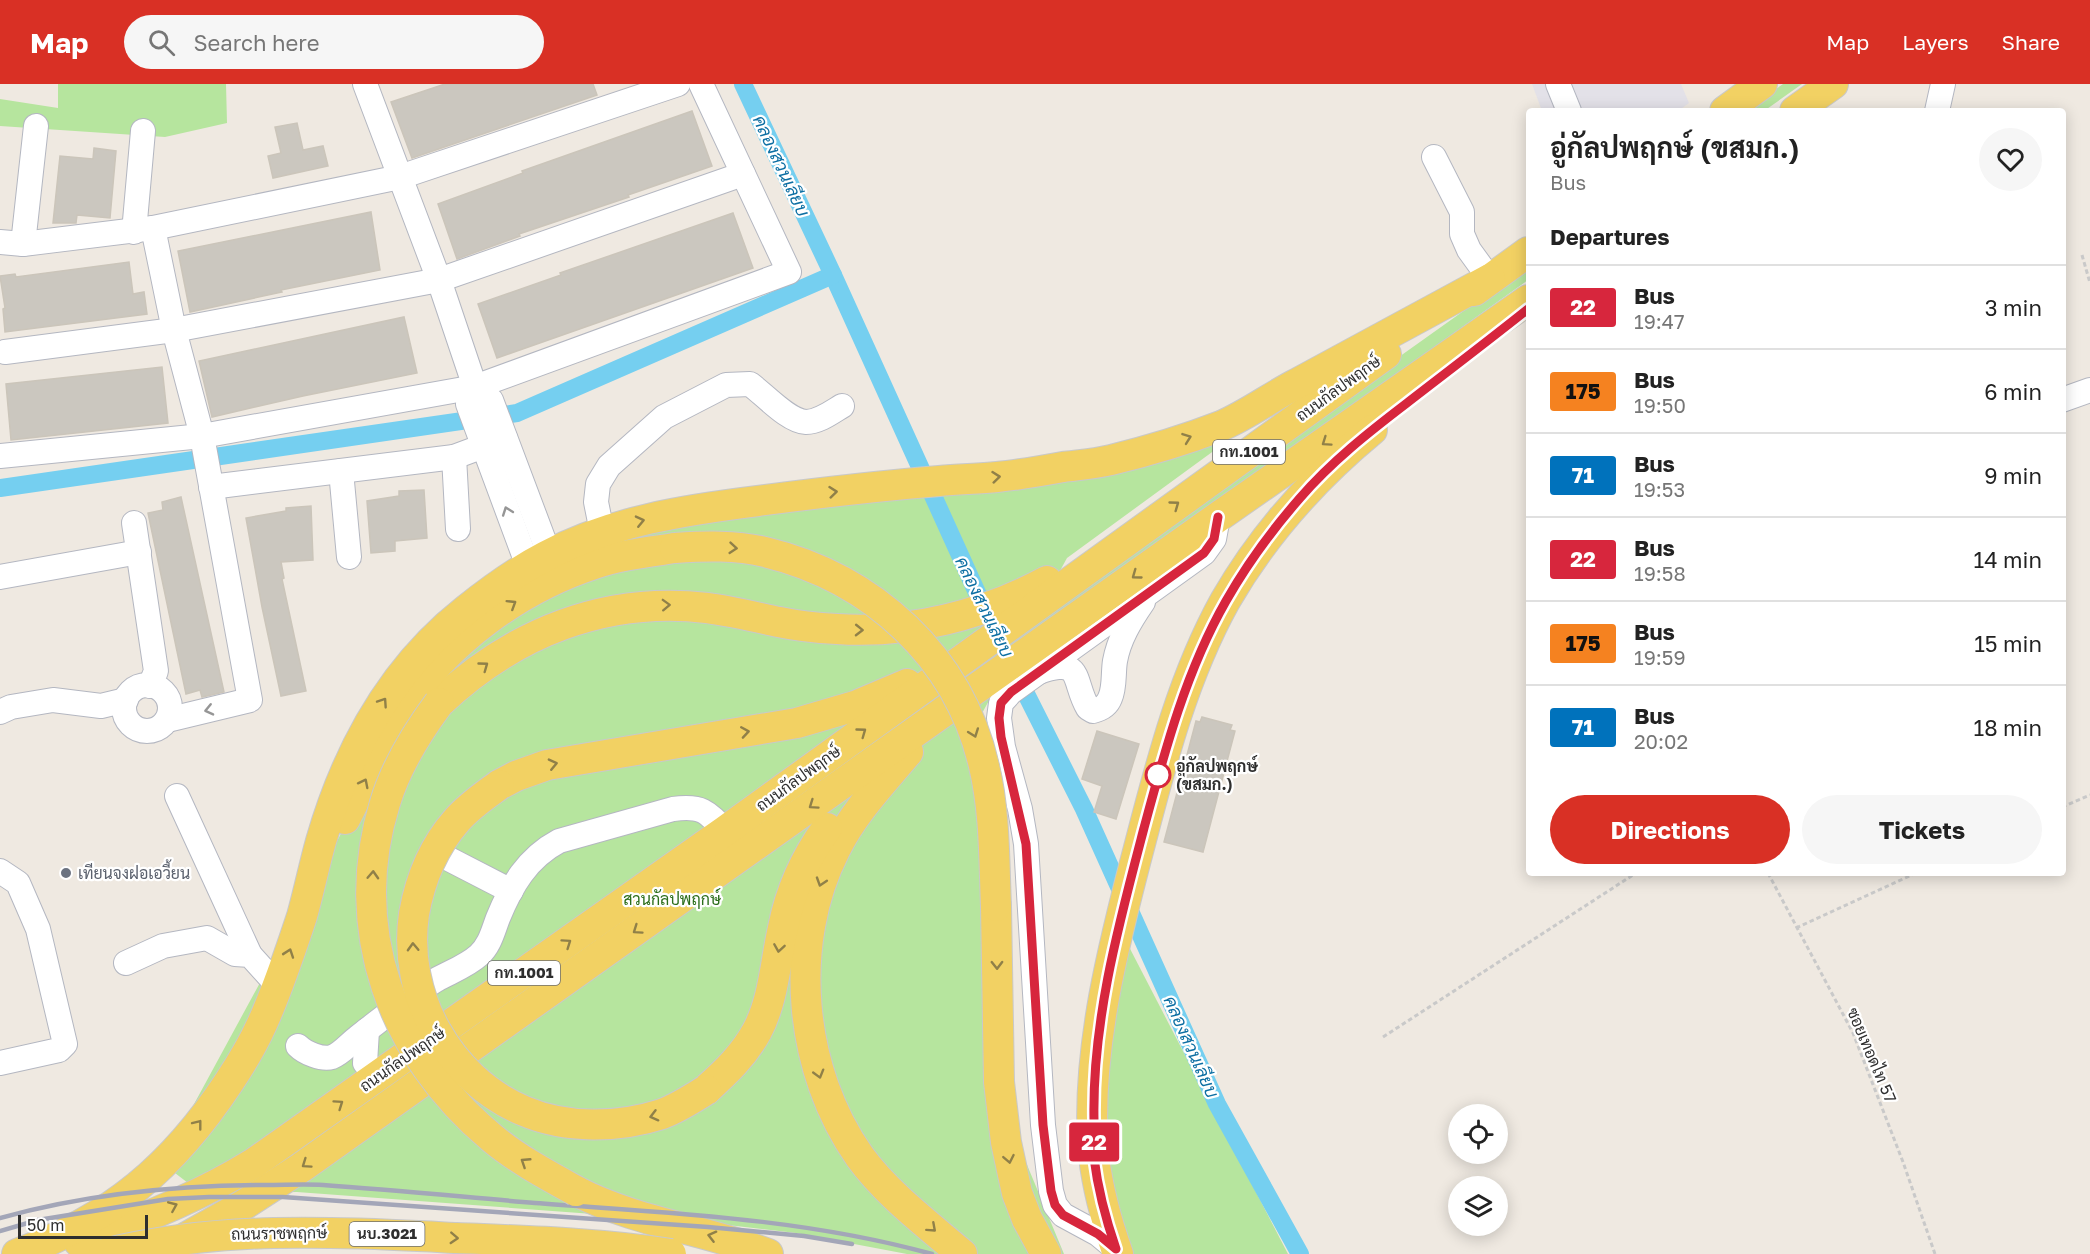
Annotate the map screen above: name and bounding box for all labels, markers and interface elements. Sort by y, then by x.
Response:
search box [124,15,544,69]
text: Map [30,26,88,59]
icon: search [145,26,178,59]
text: Search here [193,29,319,56]
text: Map [1826,29,1869,55]
text: Layers [1902,29,1969,55]
text: Share [2002,29,2060,55]
water label: คลองสวนเลียบ [749,111,816,220]
button: heart [1979,128,2042,191]
text: อู่กัลปพฤกษ์ (ขสมก.) [1550,131,1799,164]
text: Bus [1550,170,1586,194]
text: Departures [1550,223,1669,250]
text: Bus [1634,282,1675,309]
text: 22 [1570,294,1596,320]
text: 3 min [1985,294,2042,321]
text: 19:47 [1634,309,1685,333]
street label: ถนนกัลปพฤกษ์ [1291,349,1384,425]
text: Bus [1634,366,1675,393]
text: 175 [1565,378,1601,404]
text: 6 min [1984,378,2042,405]
text: 19:50 [1634,393,1686,417]
one-way arrow [1181,433,1192,445]
one-way arrow [1321,435,1332,446]
road number: กท.1001 [1213,440,1285,464]
text: Bus [1634,450,1675,477]
text: 71 [1572,462,1594,488]
text: 9 min [1984,462,2042,489]
one-way arrow [992,471,1001,484]
text: 19:53 [1634,477,1685,501]
one-way arrow [828,486,837,499]
one-way arrow [1169,501,1180,512]
one-way arrow [502,506,515,517]
one-way arrow [635,515,645,528]
text: Bus [1634,534,1675,561]
one-way arrow [728,541,738,554]
text: 22 [1570,546,1596,572]
text: 14 min [1974,546,2042,573]
water label: คลองสวนเลียบ [951,552,1020,661]
text: 19:58 [1634,561,1686,585]
one-way arrow [1132,568,1143,579]
one-way arrow [506,599,516,611]
one-way arrow [661,599,670,612]
text: Bus [1634,618,1675,645]
one-way arrow [854,623,863,636]
text: 175 [1565,630,1601,656]
text: 15 min [1974,630,2042,657]
text: 19:59 [1634,645,1686,669]
one-way arrow [477,662,488,673]
one-way arrow [376,697,387,708]
text: Bus [1634,702,1675,729]
one-way arrow [204,703,214,716]
text: 71 [1572,714,1594,740]
text: 18 min [1974,714,2042,741]
one-way arrow [741,727,750,739]
one-way arrow [967,727,980,738]
one-way arrow [855,728,866,739]
text: 20:02 [1634,729,1688,753]
street label: ถนนกัลปพฤกษ์ [751,739,844,815]
place label: อู่กัลปพฤกษ์ (ขสมก.) [1176,755,1258,794]
one-way arrow [548,758,558,771]
marker: อู่กัลปพฤกษ์ (ขสมก.) [1145,762,1171,788]
one-way arrow [356,779,368,790]
button: Directions [1550,795,1790,864]
button: Tickets [1802,795,2042,864]
one-way arrow [809,798,820,809]
place label: เทียนจงฝอเอวี้ยน [78,859,190,883]
marker: เทียนจงฝอเอวี้ยน [59,866,73,880]
one-way arrow [366,870,379,879]
one-way arrow [816,876,829,887]
park label: สวนกัลปพฤกษ์ [623,887,721,909]
one-way arrow [633,923,644,934]
one-way arrow [560,939,571,950]
one-way arrow [406,942,419,951]
one-way arrow [774,943,786,952]
one-way arrow [282,948,295,959]
one-way arrow [991,960,1003,969]
road number: กท.1001 [488,961,560,985]
water label: คลองสวนเลียบ [1160,992,1225,1101]
street label: ซอยเทอดไท 57 [1843,1004,1902,1106]
street label: ถนนกัลปพฤกษ์ [354,1021,449,1096]
one-way arrow [812,1068,824,1078]
one-way arrow [332,1100,343,1111]
map controls [1448,1104,1508,1236]
button: locate [1448,1104,1508,1164]
one-way arrow [649,1109,660,1121]
one-way arrow [191,1120,202,1131]
line badge: 22 [1067,1122,1121,1162]
text: 22 [1081,1129,1107,1155]
one-way arrow [1002,1154,1015,1164]
one-way arrow [302,1157,313,1168]
one-way arrow [521,1158,532,1169]
button: layers [1448,1176,1508,1236]
one-way arrow [167,1201,178,1213]
scale bar [18,1212,148,1240]
text: 50 m [27,1215,64,1235]
street label: ถนนราชพฤกษ์ [231,1220,327,1244]
one-way arrow [926,1221,936,1232]
road number: นบ.3021 [350,1222,424,1246]
one-way arrow [450,1231,459,1244]
one-way arrow [707,1231,717,1244]

